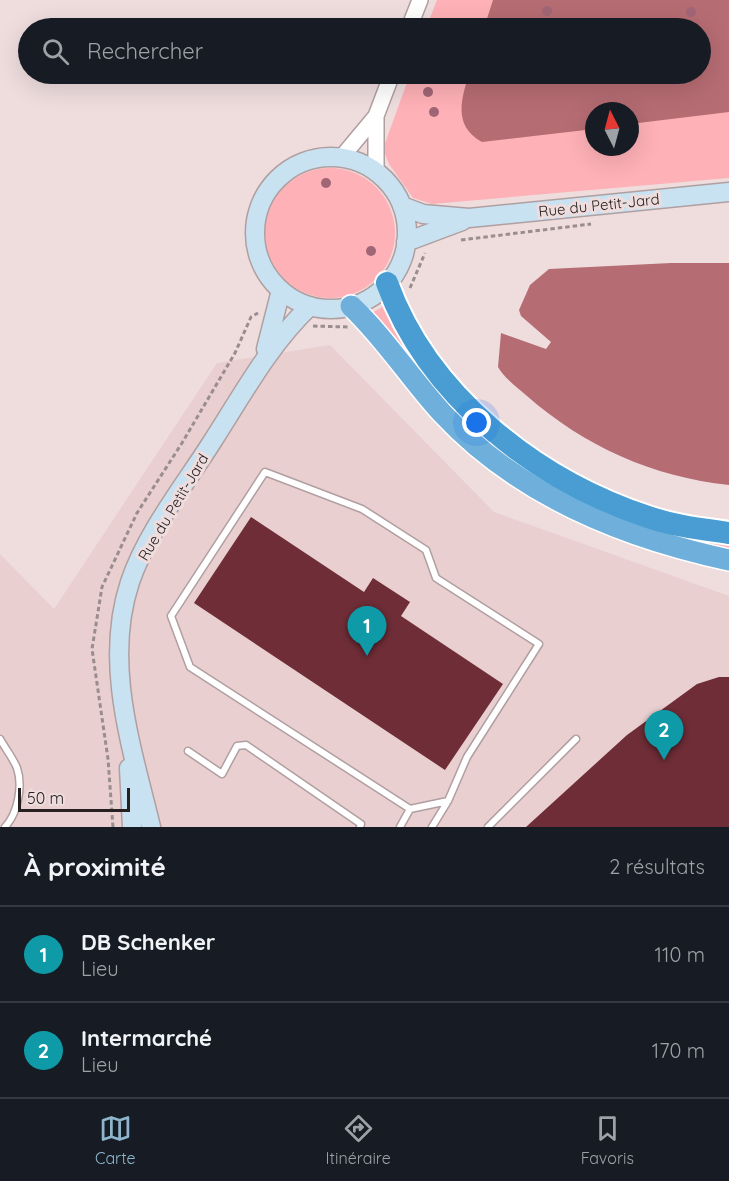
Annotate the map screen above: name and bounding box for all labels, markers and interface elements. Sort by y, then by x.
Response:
search box [18,18,711,84]
icon: search [39,35,72,68]
text: Rechercher [87,37,203,65]
north arrow [585,102,639,156]
street label: Rue du Petit-Jard [538,189,660,221]
your location [462,408,491,437]
street label: Rue du Petit-Jard [134,450,212,564]
pin: 1 [348,606,386,656]
pin: 2 [644,710,684,760]
scale bar [18,785,130,812]
text: 50 m [27,788,64,808]
text: À proximité [24,850,166,883]
text: 2 résultats [609,854,705,879]
text: DB Schenker [81,928,215,956]
text: 1 [40,942,47,967]
text: 110 m [655,942,705,967]
text: Lieu [81,956,119,981]
text: Intermarché [81,1024,212,1052]
text: 2 [38,1038,49,1063]
text: 170 m [652,1038,705,1063]
text: Lieu [81,1052,119,1077]
tab: Carte [95,1112,136,1168]
tab: Itinéraire [326,1112,391,1168]
tab: Favoris [581,1112,634,1168]

